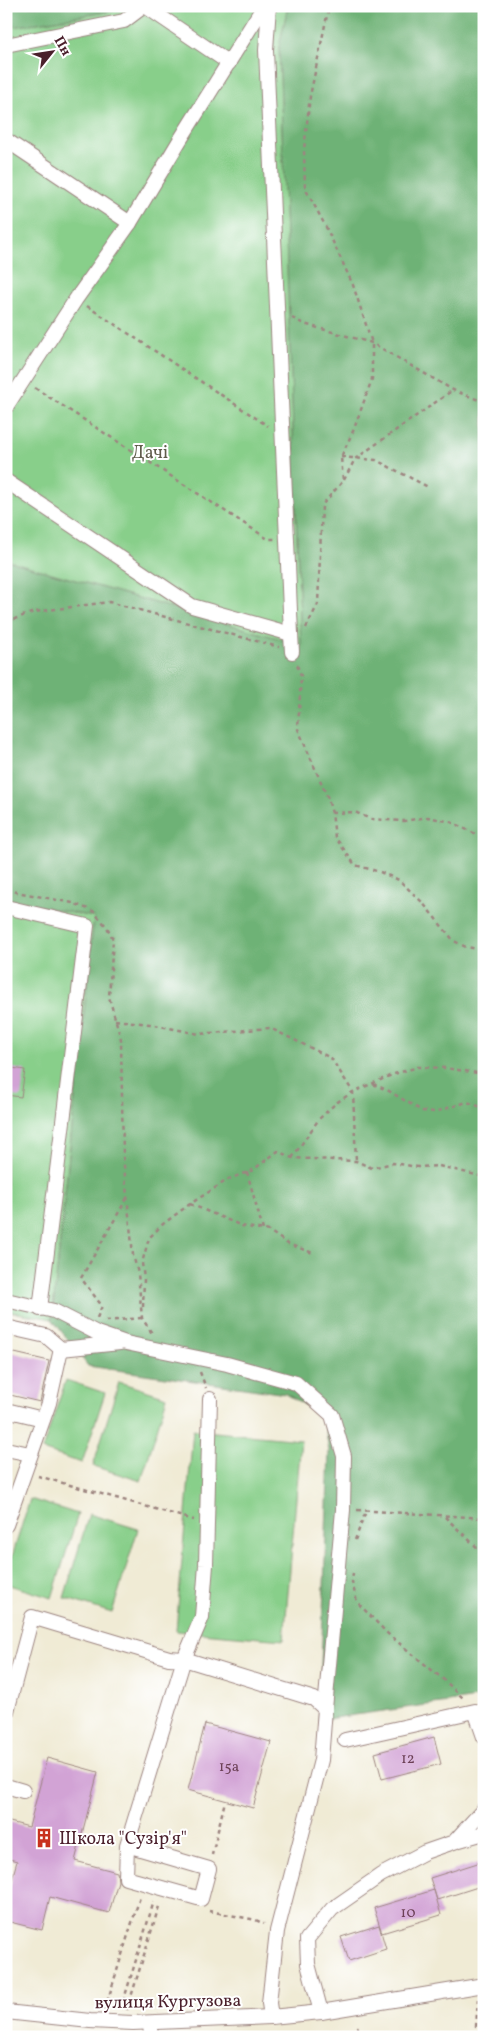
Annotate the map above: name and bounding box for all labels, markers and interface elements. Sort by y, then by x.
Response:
north arrow [28,28,78,78]
text: Пн [49,33,75,60]
park label: Дачі [132,441,168,466]
house number: 12 [401,1749,415,1770]
house number: 15а [219,1757,239,1778]
building icon: Школа "Сузір'я" [33,1827,55,1849]
place label: Школа "Сузір'я" [59,1827,187,1852]
house number: 10 [401,1903,415,1924]
street label: вулиця Кургузова [95,1989,242,2016]

